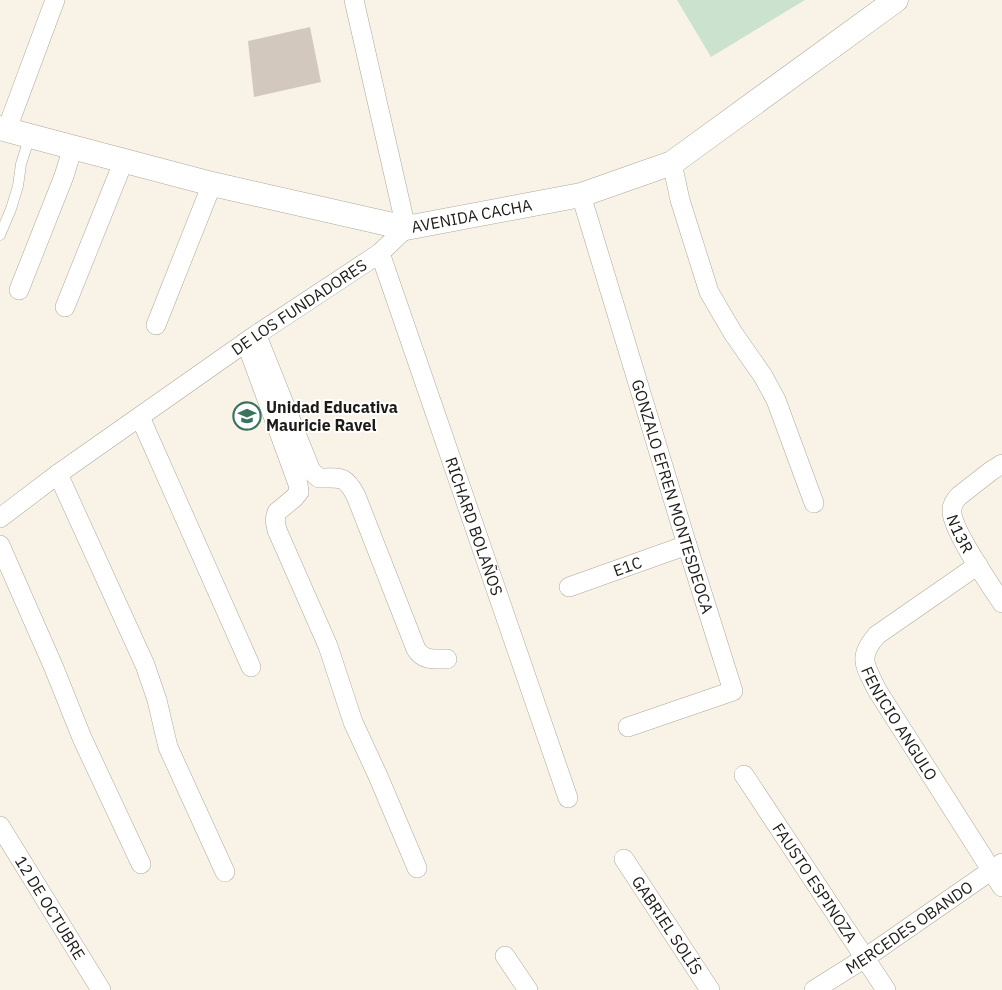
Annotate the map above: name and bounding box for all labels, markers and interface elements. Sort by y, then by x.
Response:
street label: AVENIDA CACHA [410,194,534,237]
street label: DE LOS FUNDADORES [227,255,370,359]
street label: GONZALO EFREN MONTESDEOCA [627,377,718,616]
place label: Unidad Educativa Mauricie Ravel [266,397,398,435]
school or university icon: Unidad Educativa Mauricie Ravel [232,401,262,431]
street label: RICHARD BOLAÑOS [441,454,507,598]
street label: N13R [942,512,978,557]
street label: E1C [610,552,644,580]
street label: FENICIO ANGULO [857,664,942,784]
street label: FAUSTO ESPINOZA [768,819,862,946]
street label: 12 DE OCTUBRE [11,852,90,963]
street label: GABRIEL SOLÍS [628,872,707,978]
street label: MERCEDES OBANDO [842,876,977,978]

